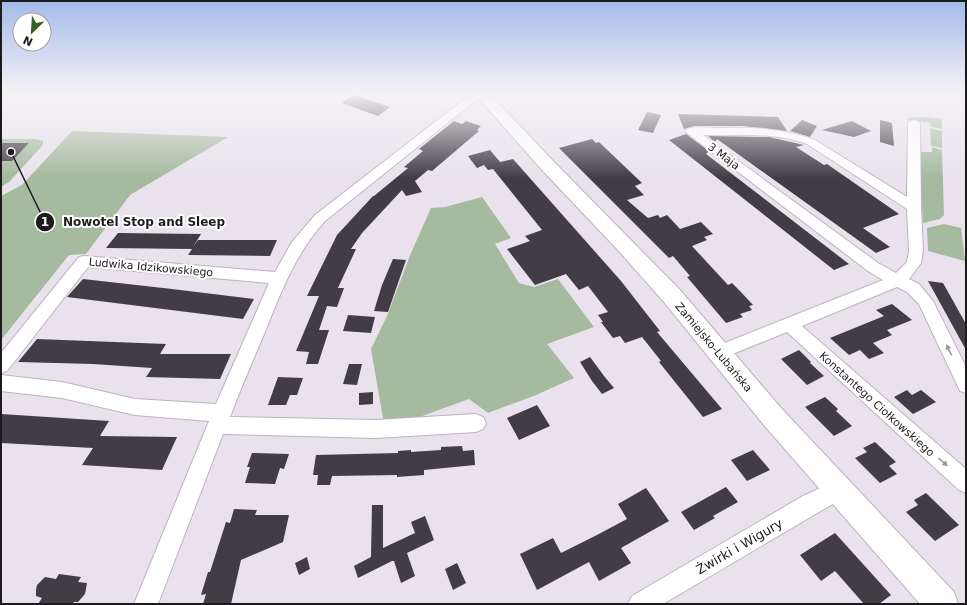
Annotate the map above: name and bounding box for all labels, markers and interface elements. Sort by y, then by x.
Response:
north arrow [12,12,52,52]
text: N [21,33,35,48]
street label: 3 Maja [705,140,742,173]
callout: Nowotel Stop and Sleep [35,210,233,234]
text: 1 [41,215,49,229]
text: Nowotel Stop and Sleep [63,215,226,229]
street label: Ludwika Idzikowskiego [88,256,214,279]
street label: Zamiejsko-Lubańska [672,300,755,395]
one-way arrow [946,345,952,356]
street label: Konstantego Ciołkowskiego [816,349,937,460]
one-way arrow [938,458,948,467]
street label: Żwirki i Wigury [693,515,785,577]

